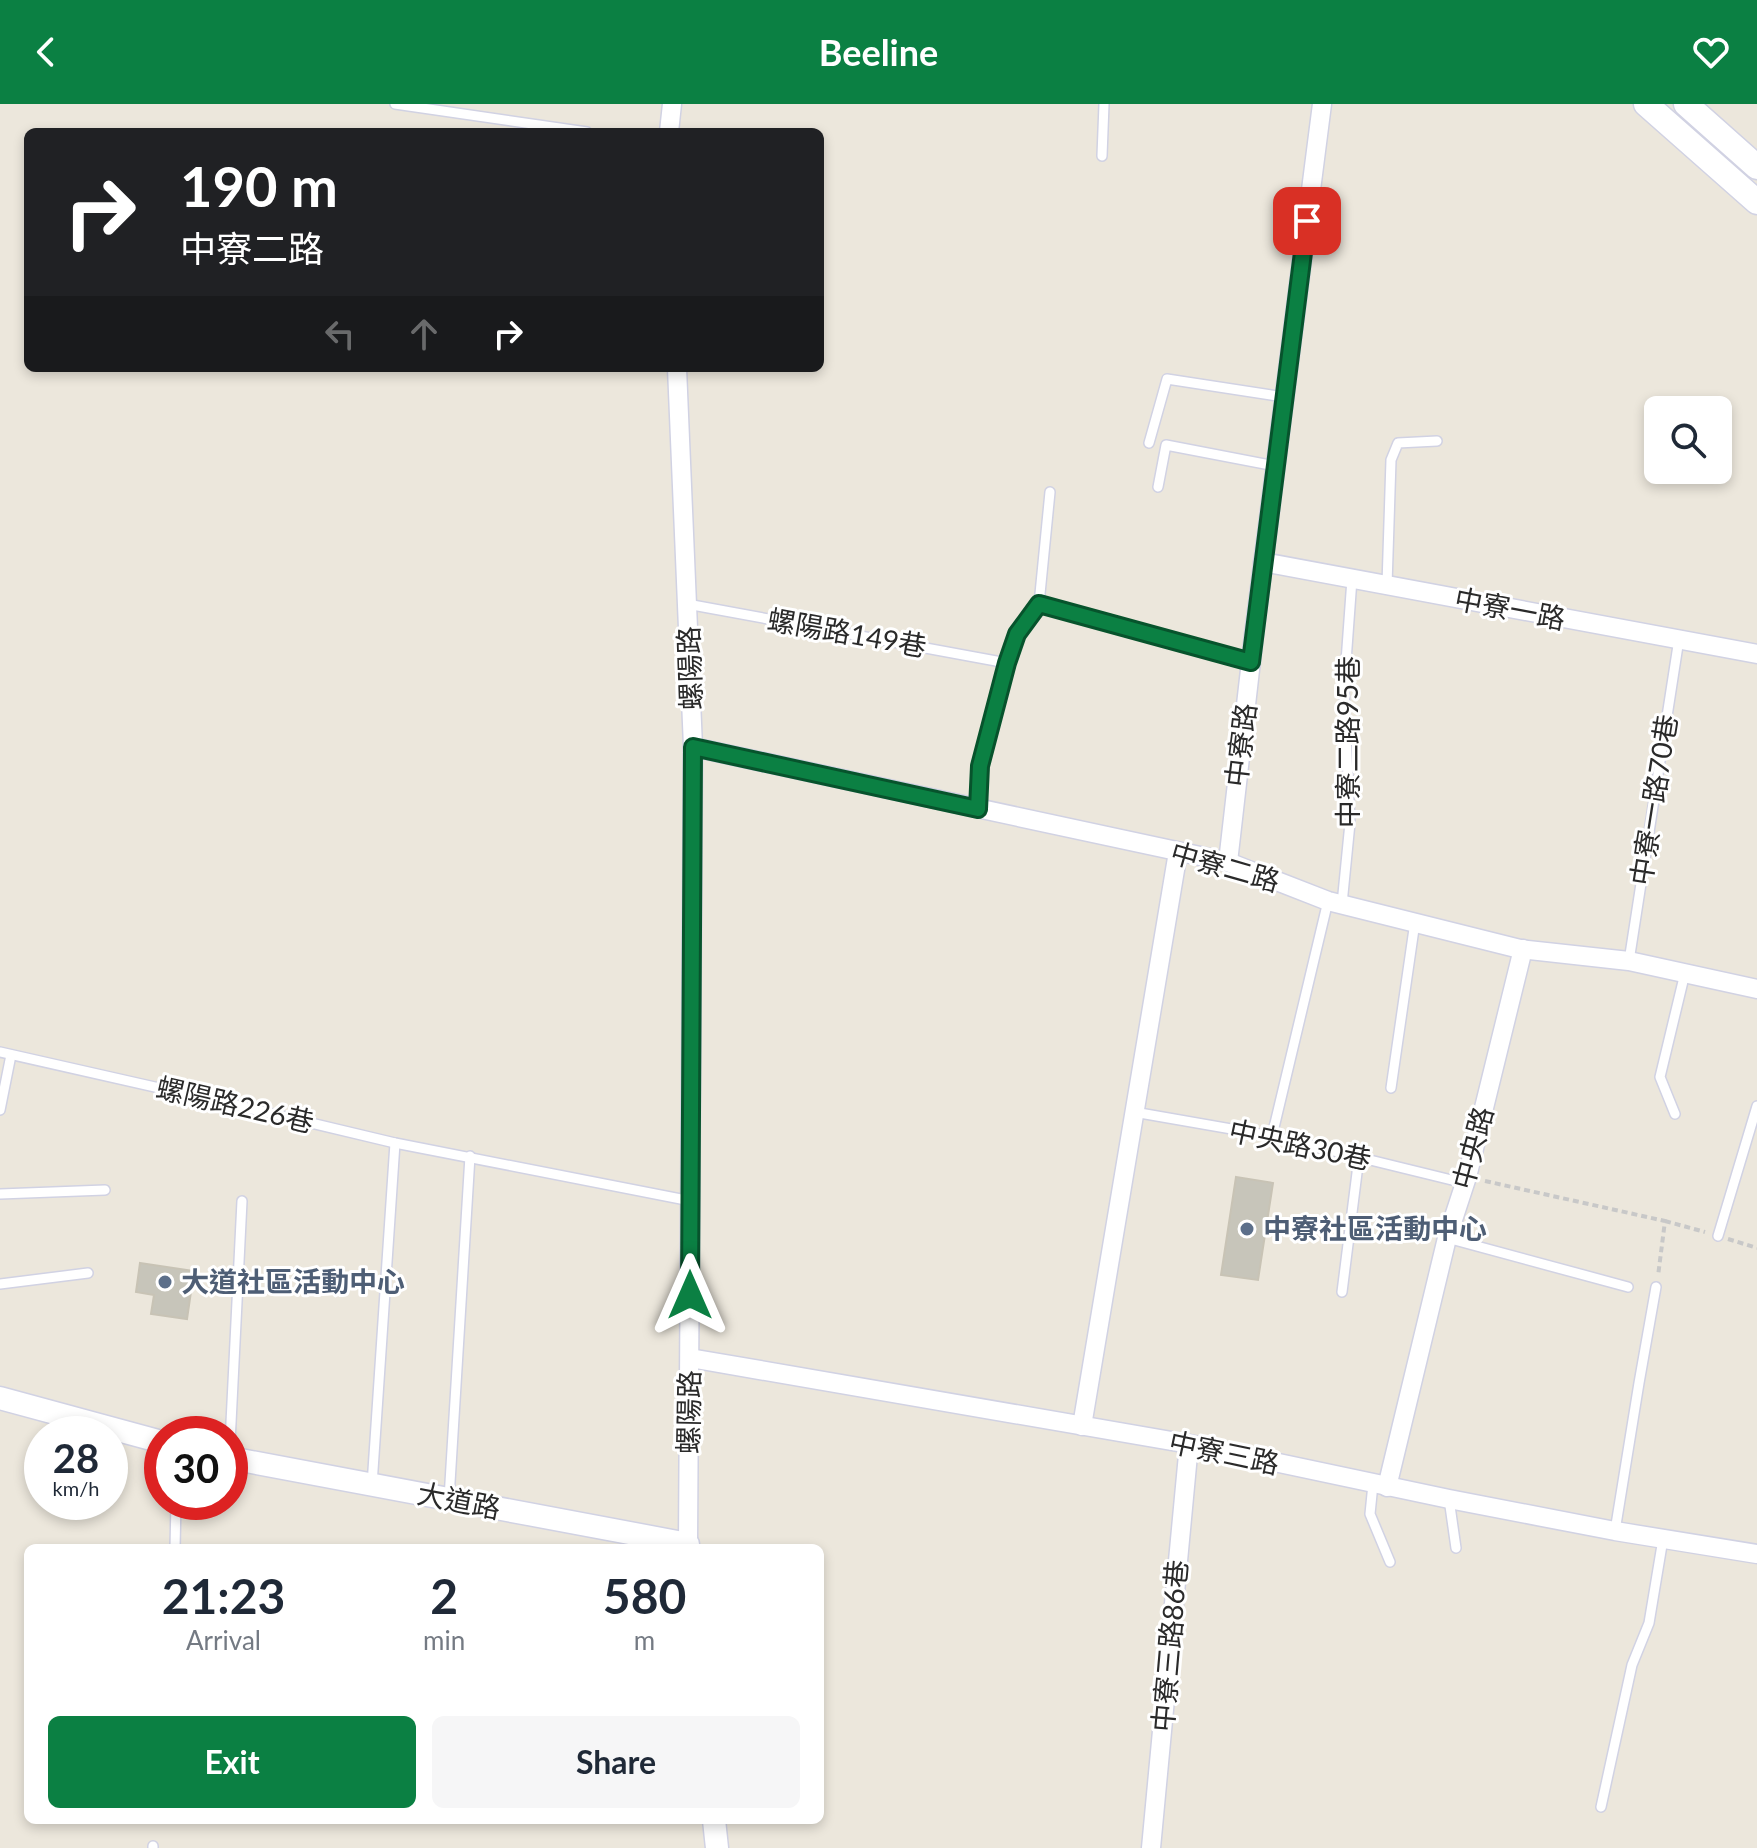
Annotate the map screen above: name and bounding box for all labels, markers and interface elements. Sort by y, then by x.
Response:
icon: back [24,30,68,74]
text: Beeline [819,30,938,74]
icon: heart [1689,30,1733,74]
text: 190 m [180,152,338,219]
icon: right [48,160,152,264]
pin [1273,187,1341,255]
icon: arrive [1285,199,1329,243]
text: 中寮二路 [180,226,324,270]
icon: left [318,312,362,356]
icon: ahead [402,312,446,356]
icon: right [486,312,530,356]
map controls [1644,396,1732,484]
button: search [1644,396,1732,484]
street label: 中寮一路 [1452,581,1568,635]
street label: 螺陽路149巷 [765,601,929,663]
street label: 螺陽路 [671,625,707,711]
street label: 中寮二路95巷 [1330,656,1364,828]
street label: 中寮路 [1218,701,1262,789]
street label: 中寮一路70巷 [1623,712,1683,888]
street label: 中寮二路 [1167,834,1284,898]
street label: 螺陽路226巷 [153,1069,317,1139]
street label: 中央路 [1445,1103,1499,1193]
street label: 中央路30巷 [1226,1112,1374,1176]
place label: 中寮社區活動中心 [1263,1211,1487,1245]
marker: 中寮社區活動中心 [1238,1220,1256,1238]
position arrow [648,1253,732,1337]
place label: 大道社區活動中心 [181,1264,405,1298]
marker: 大道社區活動中心 [156,1273,174,1291]
street label: 螺陽路 [670,1370,706,1454]
speed limit sign: 30 [144,1416,248,1520]
street label: 中寮三路 [1166,1424,1283,1480]
text: 28 [53,1434,99,1482]
street label: 大道路 [415,1475,504,1525]
text: km/h [53,1476,99,1500]
street label: 中寮三路86巷 [1145,1559,1193,1733]
text: 21:23 [162,1567,285,1624]
text: 2 [430,1567,458,1624]
text: 580 [603,1567,686,1624]
text: Arrival [186,1624,261,1656]
text: min [423,1624,465,1656]
text: m [634,1624,655,1656]
button: Exit [48,1716,416,1808]
button: Share [432,1716,800,1808]

